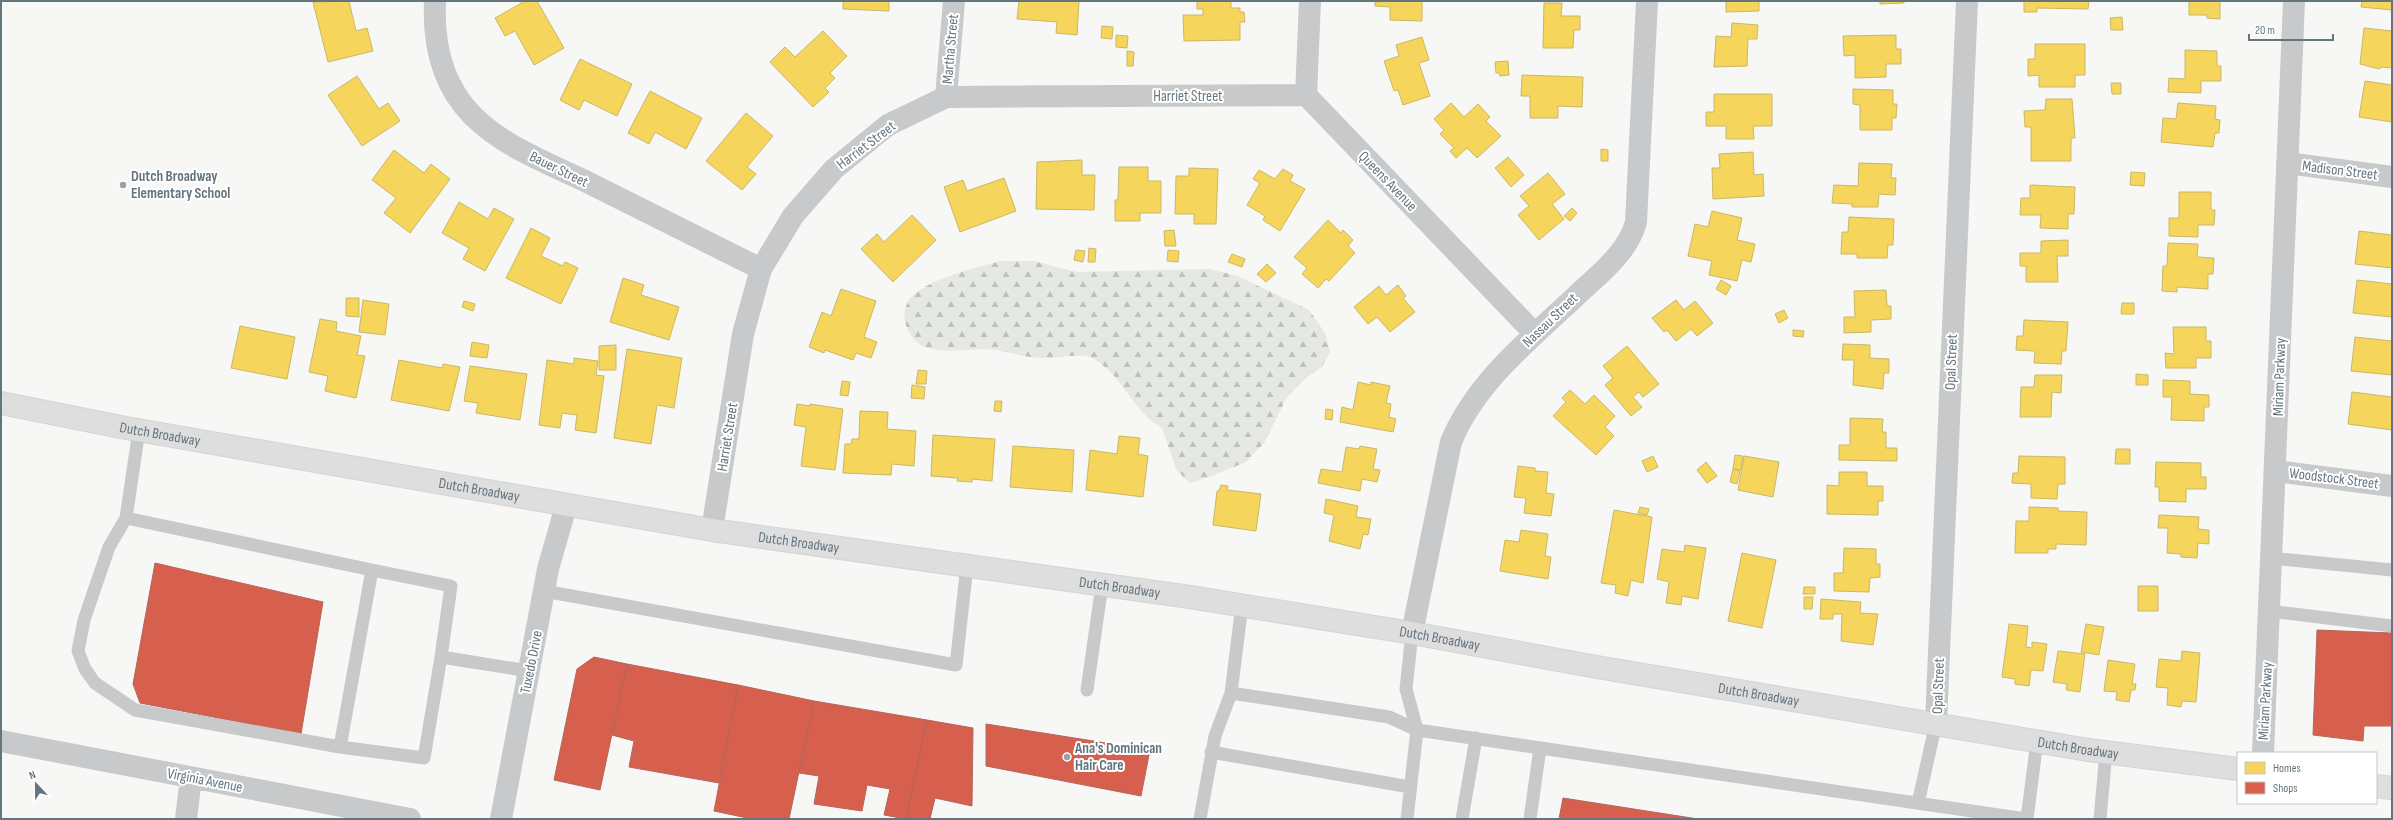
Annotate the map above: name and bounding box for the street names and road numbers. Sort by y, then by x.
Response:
street label: Martha Street [938,13,963,85]
street label: Harriet Street [1153,87,1223,106]
street label: Harriet Street [833,117,900,174]
street label: Bauer Street [526,147,592,192]
street label: Queens Avenue [1354,147,1421,215]
street label: Madison Street [2301,156,2379,185]
street label: Nassau Street [1519,289,1582,352]
street label: Opal Street [1941,333,1962,390]
street label: Miriam Parkway [2269,337,2290,416]
street label: Harriet Street [713,401,742,473]
street label: Dutch Broadway [118,418,202,451]
street label: Woodstock Street [2288,464,2380,493]
street label: Dutch Broadway [437,474,521,506]
street label: Dutch Broadway [757,528,841,558]
street label: Dutch Broadway [1078,573,1162,603]
street label: Dutch Broadway [1398,622,1482,655]
street label: Tuxedo Drive [516,629,547,695]
street label: Opal Street [1928,657,1949,714]
street label: Miriam Parkway [2254,661,2277,741]
street label: Dutch Broadway [1717,679,1801,711]
street label: Dutch Broadway [2036,733,2120,764]
street label: Virginia Avenue [166,764,244,797]

